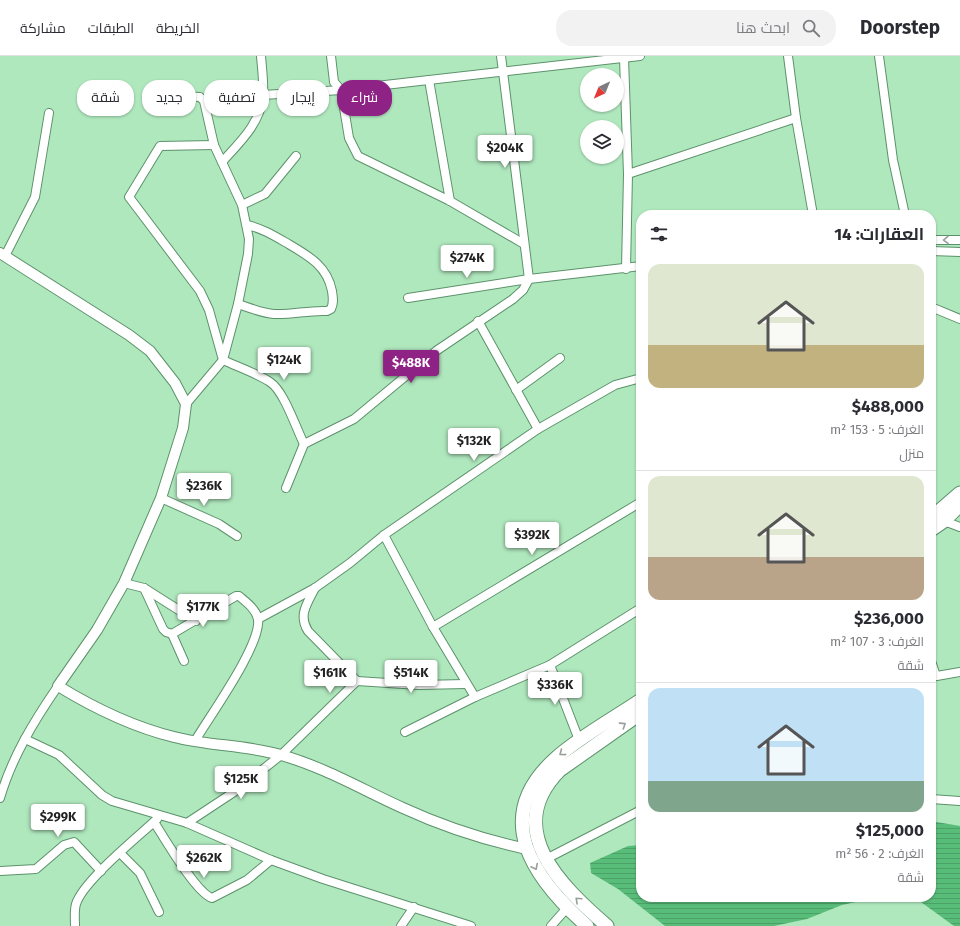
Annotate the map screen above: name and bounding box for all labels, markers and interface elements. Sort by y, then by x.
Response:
search box [556,10,836,46]
text: Doorstep [860,16,940,39]
icon: search [800,17,822,39]
text: ابحث هنا [736,19,790,37]
text: مشاركة [20,20,66,37]
text: الطبقات [88,20,134,37]
text: الخريطة [156,20,200,37]
north arrow [580,68,624,112]
map controls [580,68,624,164]
chip: شقة [77,80,134,116]
chip: جديد [142,80,196,116]
chip: تصفية [204,80,269,116]
chip: إيجار [277,80,329,116]
chip: شراء [337,80,392,116]
button: layers [580,120,624,164]
pin: $204K [477,135,533,169]
text: $204K [487,140,523,155]
icon: filters [648,223,670,245]
text: العقارات: 14 [834,224,924,245]
one-way arrow [943,236,949,244]
pin: $274K [439,245,495,279]
text: $274K [450,250,484,265]
icon: home [750,290,822,362]
pin: $124K [256,347,312,381]
pin: $488K [383,350,439,384]
text: $124K [267,352,301,367]
text: $488K [392,355,430,370]
text: $488,000 [852,396,924,417]
text: الغرف: 5 · 153 m² [830,422,924,437]
pin: $132K [446,428,502,462]
text: $132K [457,433,491,448]
text: منزل [899,446,924,461]
pin: $236K [176,473,232,507]
text: $236K [186,478,222,493]
icon: home [750,502,822,574]
pin: $392K [504,522,560,556]
text: $392K [514,527,550,542]
pin: $177K [175,594,231,628]
text: $177K [186,599,220,614]
text: $236,000 [854,608,924,629]
text: الغرف: 3 · 107 m² [830,634,924,649]
text: شقة [897,658,924,673]
pin: $161K [302,660,358,694]
pin: $514K [383,660,439,694]
text: $161K [313,665,347,680]
text: $514K [394,665,428,680]
pin: $336K [527,672,583,706]
text: $336K [537,677,573,692]
icon: home [750,714,822,786]
one-way arrow [619,722,626,730]
one-way arrow [560,749,567,756]
pin: $125K [213,766,269,800]
text: $125K [224,771,258,786]
pin: $299K [30,804,86,838]
text: $299K [40,809,76,824]
text: $125,000 [856,820,924,841]
pin: $262K [176,845,232,879]
text: الغرف: 2 · 56 m² [835,846,924,861]
text: $262K [186,850,222,865]
one-way arrow [530,862,538,870]
text: شقة [897,870,924,885]
one-way arrow [575,898,582,905]

